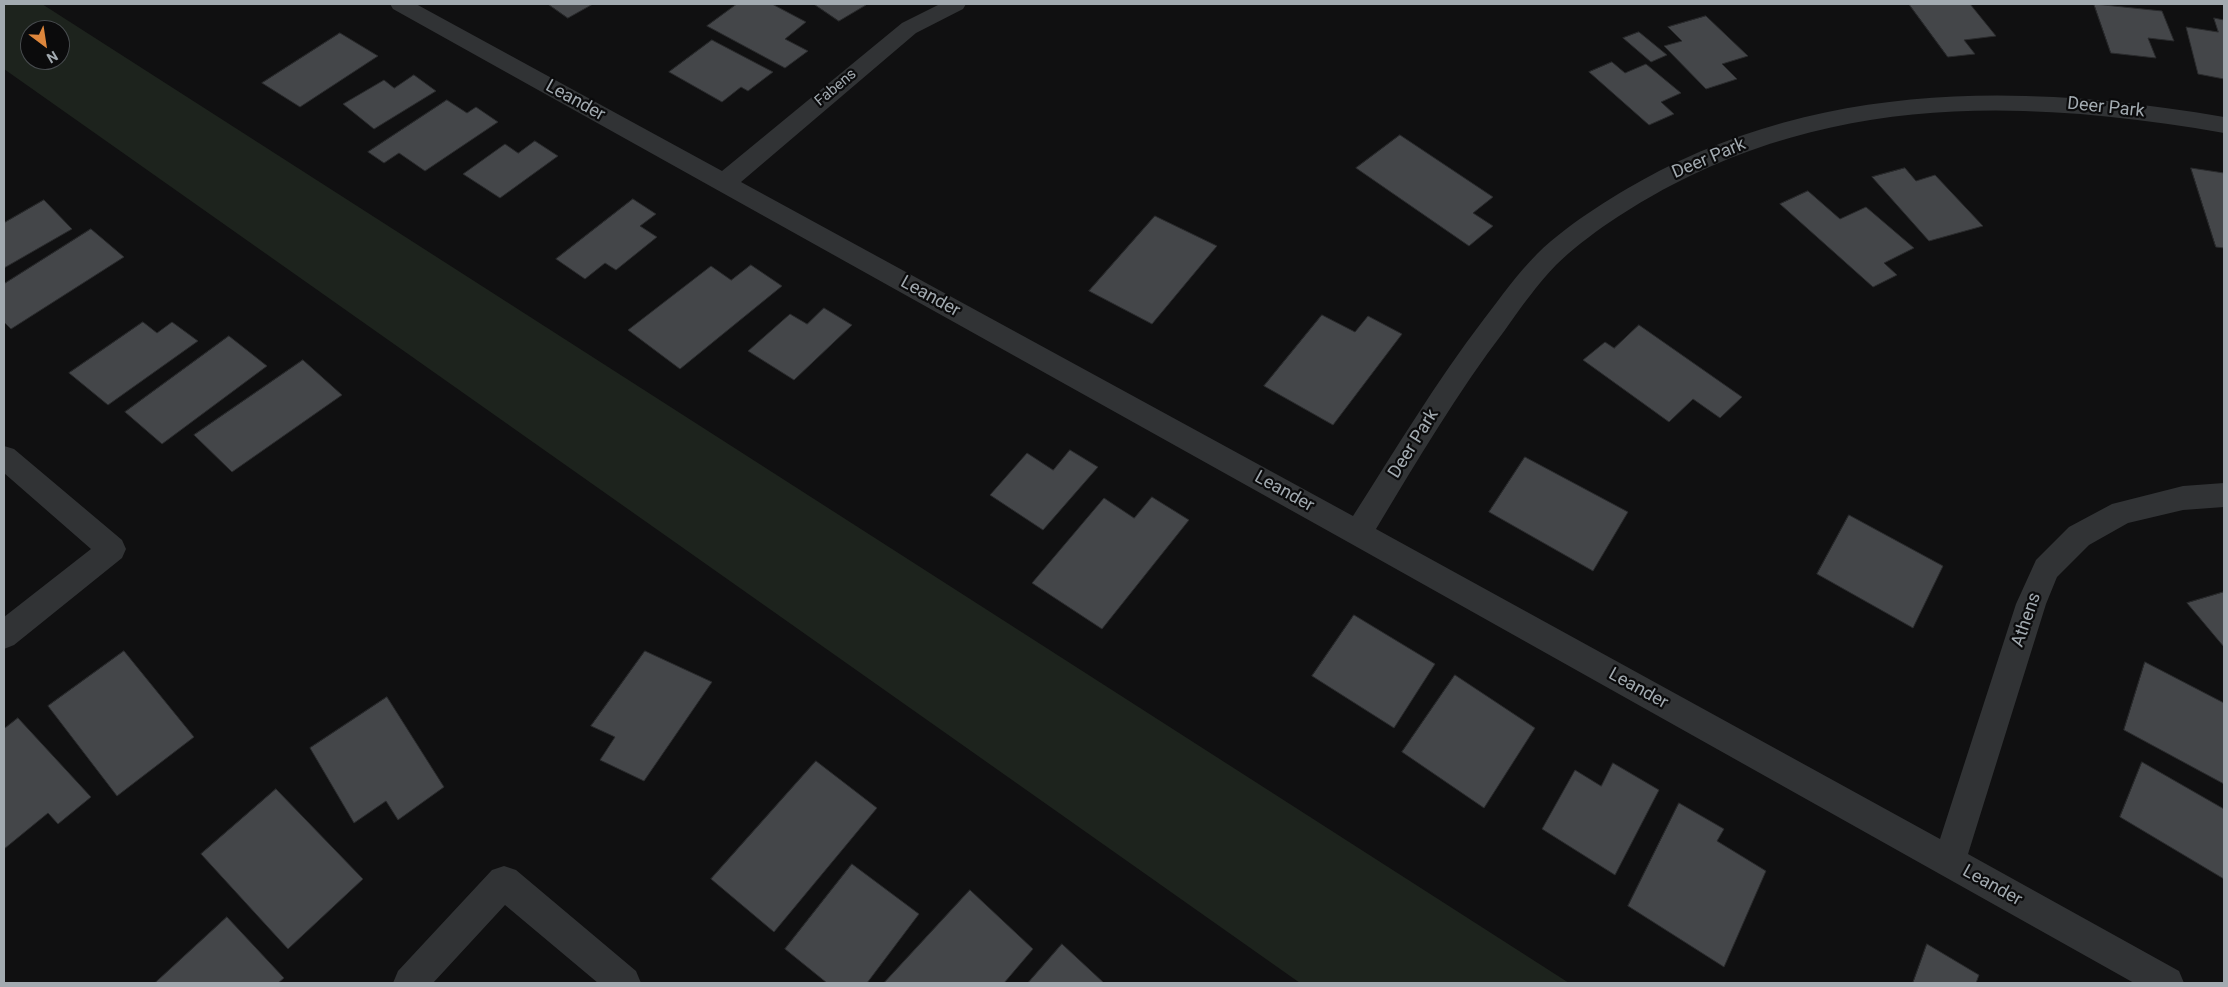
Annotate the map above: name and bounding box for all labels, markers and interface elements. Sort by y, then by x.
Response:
north arrow [20,20,70,70]
text: N [44,48,61,66]
street label: Fabens [812,65,860,111]
street label: Leander [541,76,609,126]
street label: Deer Park [2066,93,2146,123]
street label: Deer Park [1669,134,1749,184]
street label: Leander [896,272,964,322]
street label: Deer Park [1384,405,1444,483]
street label: Leander [1250,467,1318,517]
street label: Athens [2008,590,2046,650]
street label: Leander [1604,664,1672,714]
street label: Leander [1958,861,2026,911]

